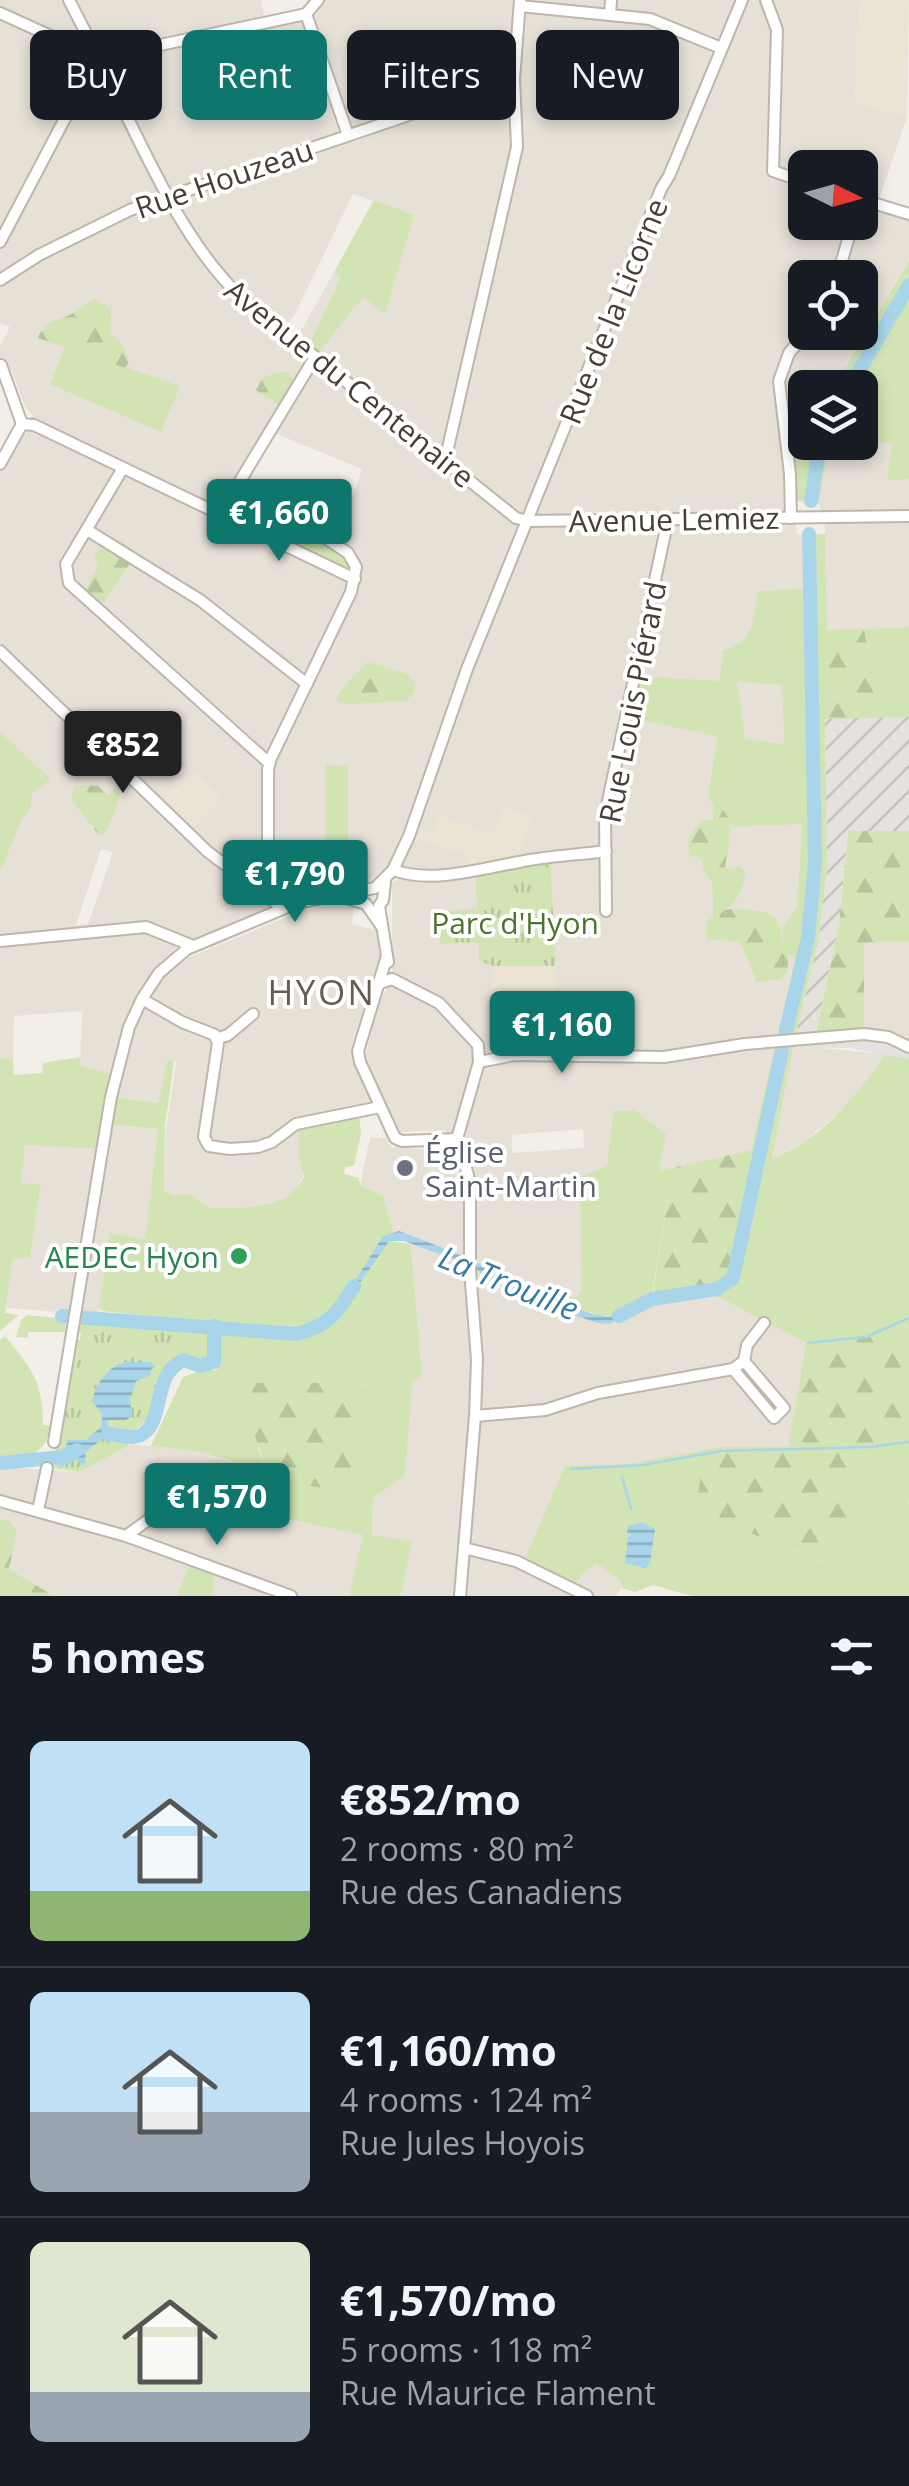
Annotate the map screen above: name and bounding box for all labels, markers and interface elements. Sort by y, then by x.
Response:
chip: Buy [30,30,162,120]
chip: Rent [182,30,327,120]
chip: Filters [347,30,516,120]
chip: New [536,30,679,120]
street label: Rue Houzeau [129,128,319,228]
north arrow [788,150,878,240]
map controls [788,150,878,460]
street label: Rue de la Licorne [549,192,677,430]
button: locate [788,260,878,350]
street label: Avenue du Centenaire [217,269,483,497]
button: layers [788,370,878,460]
pin: €1,660 [198,479,360,564]
text: €1,660 [229,490,329,533]
street label: Avenue Lemiez [568,497,780,541]
street label: Rue Louis Piérard [588,578,676,826]
pin: €852 [64,711,182,796]
text: €852 [86,722,160,765]
pin: €1,790 [214,840,376,925]
text: €1,790 [245,851,345,894]
park label: Parc d'Hyon [431,902,599,943]
district label: HYON [268,968,376,1015]
pin: €1,160 [481,991,643,1076]
text: €1,160 [512,1002,612,1045]
place label: Église Saint-Martin [425,1131,597,1206]
marker: Église Saint-Martin [394,1157,416,1179]
water label: La Trouille [433,1235,585,1329]
place label: AEDEC Hyon [45,1236,219,1277]
marker: AEDEC Hyon [228,1245,250,1267]
pin: €1,570 [136,1463,298,1548]
text: €1,570 [167,1474,267,1517]
text: 5 homes [30,1628,205,1685]
icon: filters [824,1629,879,1684]
text: €852/mo [340,1770,521,1827]
icon: home [110,1781,230,1901]
text: 2 rooms · 80 m² [340,1827,574,1870]
text: Rue des Canadiens [340,1870,623,1913]
text: €1,160/mo [340,2021,557,2078]
icon: home [110,2032,230,2152]
text: 4 rooms · 124 m² [340,2078,592,2121]
text: Rue Jules Hoyois [340,2121,585,2164]
text: €1,570/mo [340,2271,557,2328]
icon: home [110,2282,230,2402]
text: 5 rooms · 118 m² [340,2328,592,2371]
text: Rue Maurice Flament [340,2371,656,2414]

